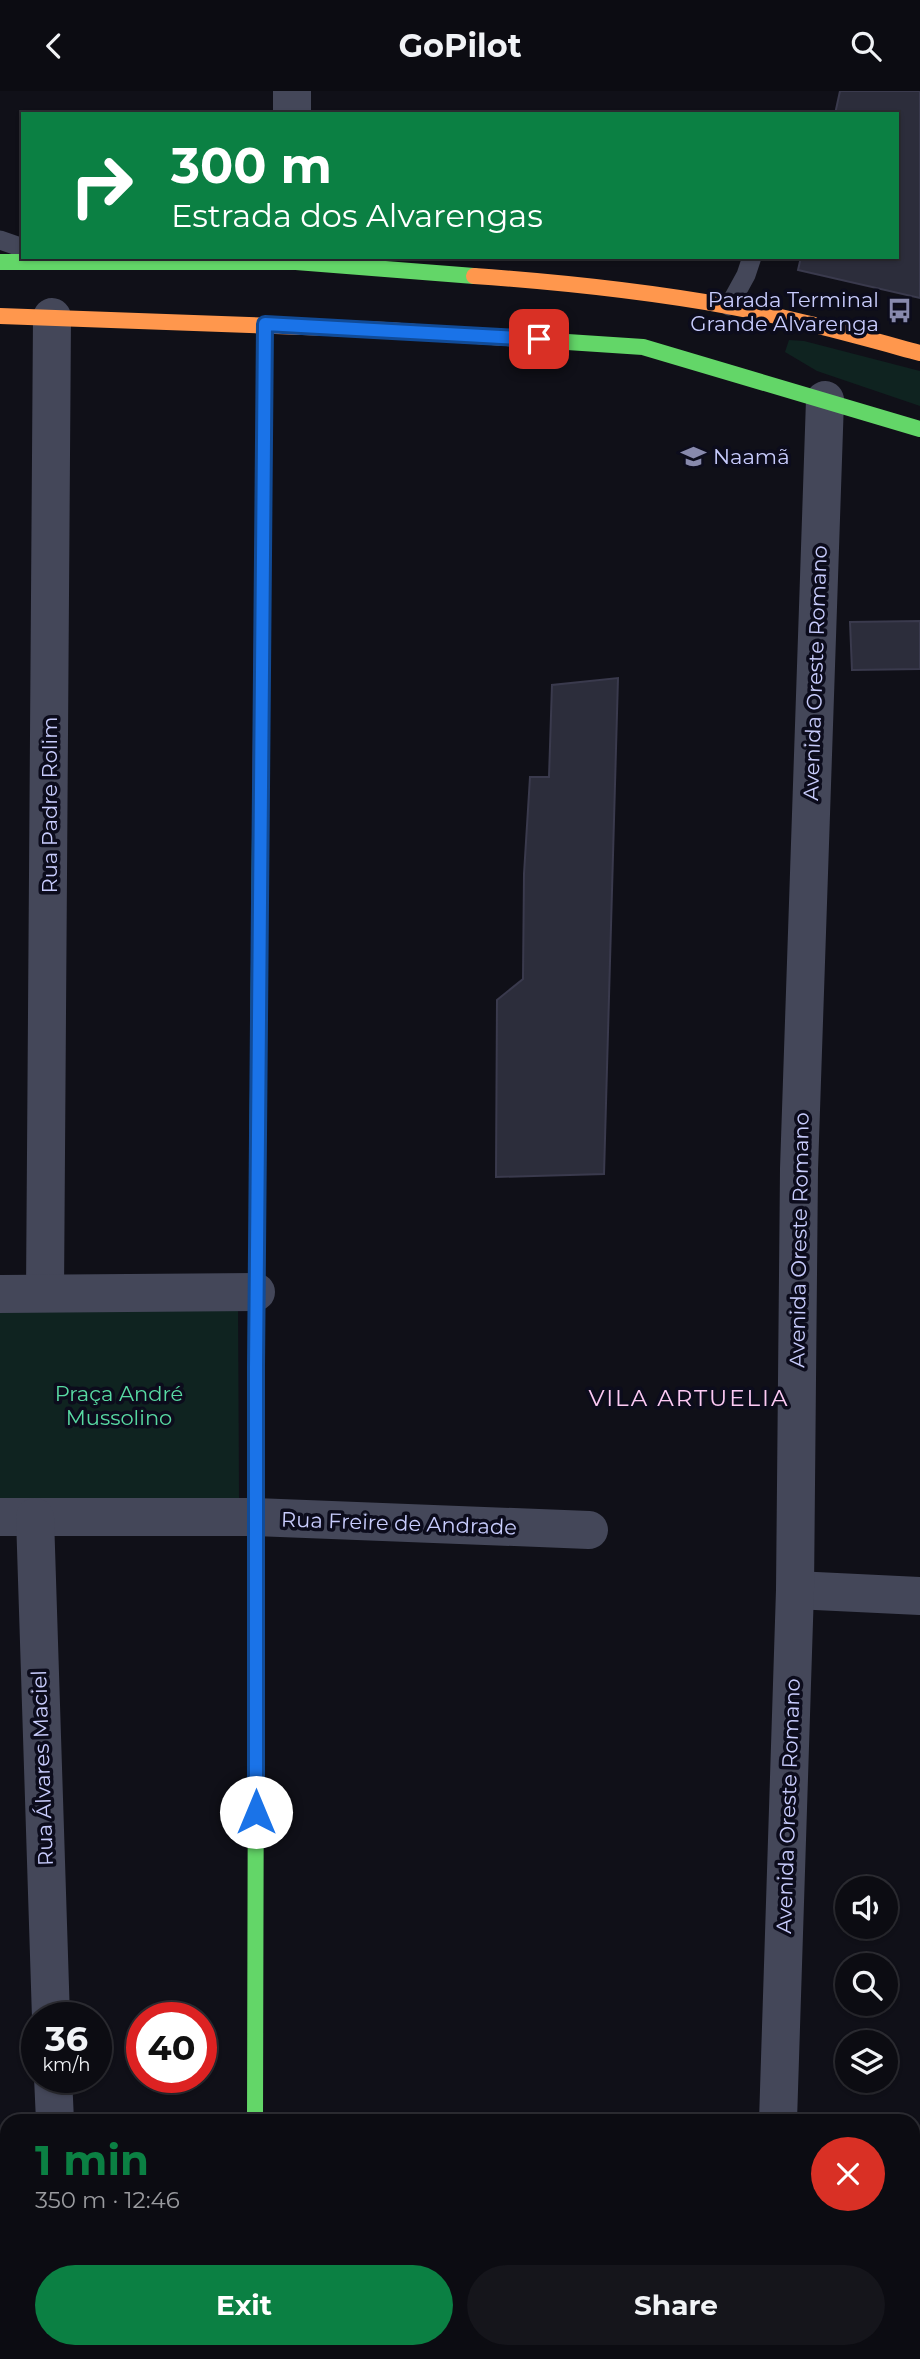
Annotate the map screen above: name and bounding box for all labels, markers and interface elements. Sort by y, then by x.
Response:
text: GoPilot [398,26,522,65]
icon: back [35,27,73,65]
icon: search [847,27,885,65]
text: 300 m [171,136,332,195]
icon: right [56,140,147,231]
text: Estrada dos Alvarengas [171,196,543,235]
place label: Parada Terminal Grande Alvarenga [690,287,879,336]
bus stop icon: Parada Terminal Grande Alvarenga [885,297,913,325]
pin [509,309,569,369]
icon: arrive [520,320,558,358]
school or university icon: Naamã [679,442,707,470]
place label: Naamã [713,444,790,469]
street label: Avenida Oreste Romano [798,545,832,801]
street label: Rua Padre Rolim [37,717,62,893]
street label: Avenida Oreste Romano [784,1112,814,1368]
park label: Praça André Mussolino [55,1381,183,1430]
district label: VILA ARTUELIA [588,1384,790,1412]
street label: Rua Freire de Andrade [281,1506,517,1540]
street label: Rua Álvares Maciel [26,1670,58,1866]
street label: Avenida Oreste Romano [771,1678,805,1934]
position arrow [219,1775,293,1849]
map controls [835,1876,898,2093]
button: sound [835,1876,898,1939]
button: search [835,1953,898,2016]
speed limit sign: 40 [126,2002,217,2093]
text: 36 [45,2017,88,2060]
button: layers [835,2030,898,2093]
text: km/h [42,2054,91,2076]
text: 1 min [35,2134,149,2186]
button: close [811,2137,885,2211]
text: 350 m · 12:46 [35,2186,180,2214]
button: Exit [35,2265,453,2345]
button: Share [467,2265,885,2345]

